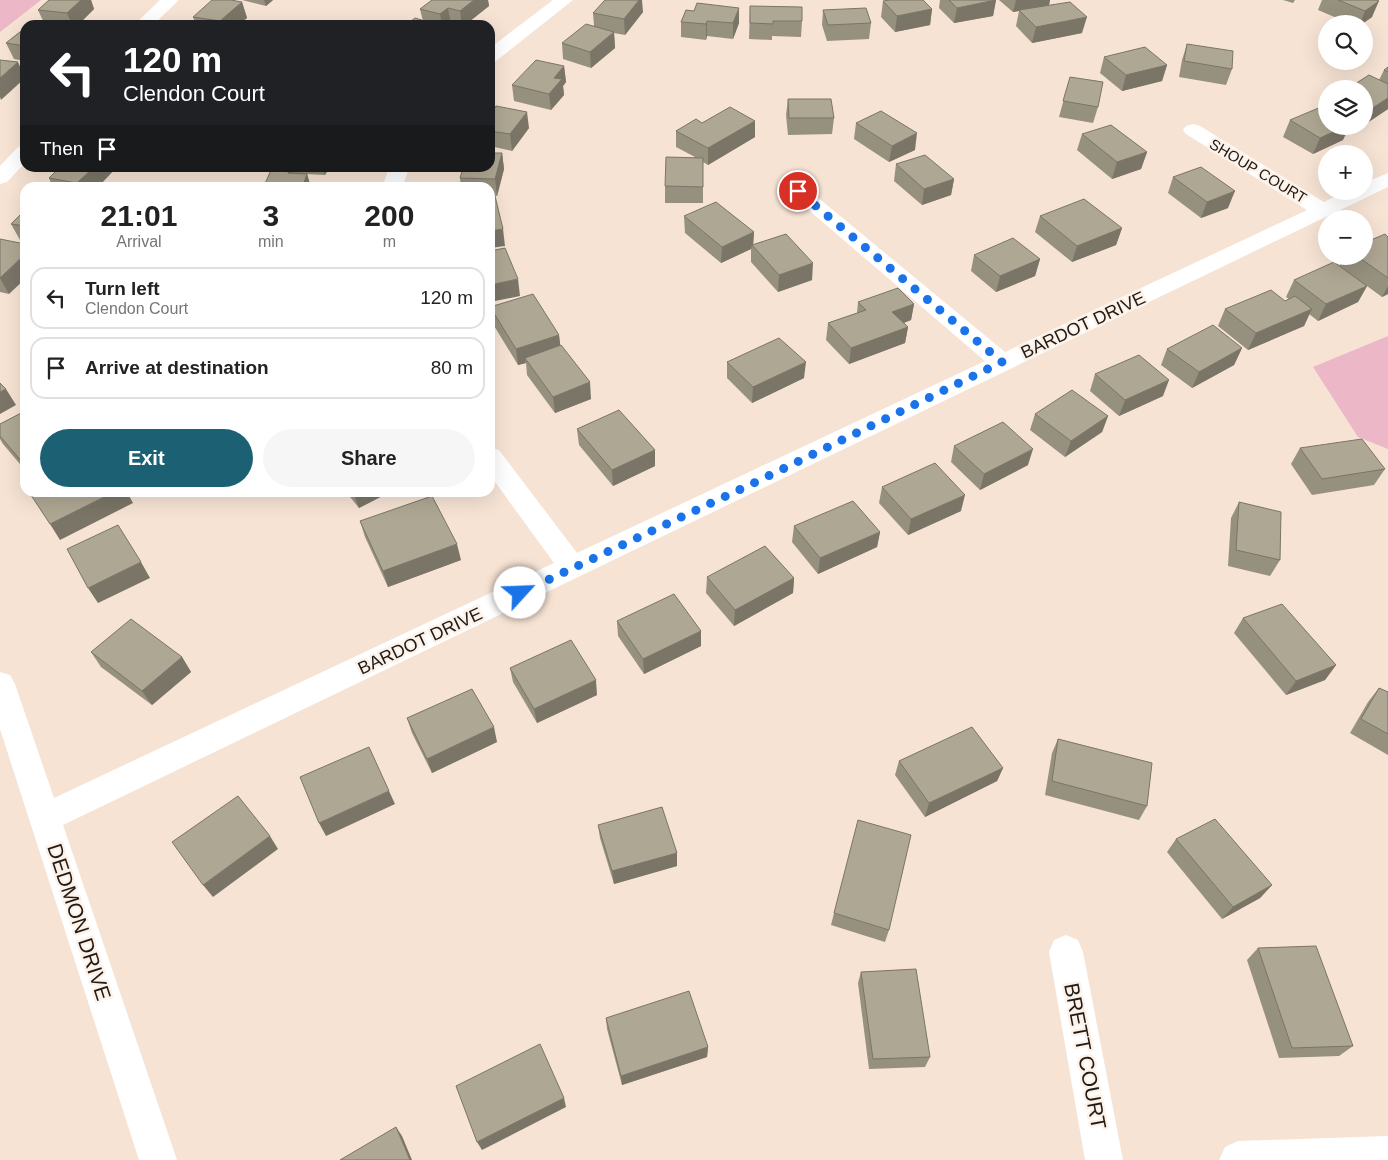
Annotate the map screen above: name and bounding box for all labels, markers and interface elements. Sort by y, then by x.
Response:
map controls [1318,15,1373,265]
button: search [1318,15,1373,70]
icon: left [40,40,105,105]
text: 120 m [123,40,222,79]
button: layers [1318,80,1373,135]
text: Clendon Court [123,81,265,106]
icon: arrive [93,135,121,163]
street label: SHOUP COURT [1207,135,1310,206]
text: Then [40,138,83,159]
button: + [1318,145,1373,200]
pin [777,170,819,212]
icon: arrive [784,177,812,205]
text: 21:01 [101,199,177,232]
text: 3 [262,199,279,232]
text: 200 [364,199,414,232]
button: − [1318,210,1373,265]
text: Arrival [116,233,162,250]
text: min [258,233,284,250]
text: m [383,233,396,250]
text: Turn left [85,278,160,299]
icon: left [42,284,70,312]
text: 120 m [420,287,473,308]
street label: BARDOT DRIVE [1018,287,1148,363]
text: Clendon Court [85,300,188,317]
icon: arrive [42,354,70,382]
text: Arrive at destination [85,357,269,378]
text: 80 m [431,357,473,378]
button: Exit [40,429,253,487]
button: Share [263,429,475,487]
position arrow [493,566,545,618]
street label: BARDOT DRIVE [355,603,485,679]
street label: DEDMON DRIVE [43,841,116,1003]
street label: BRETT COURT [1060,981,1111,1131]

